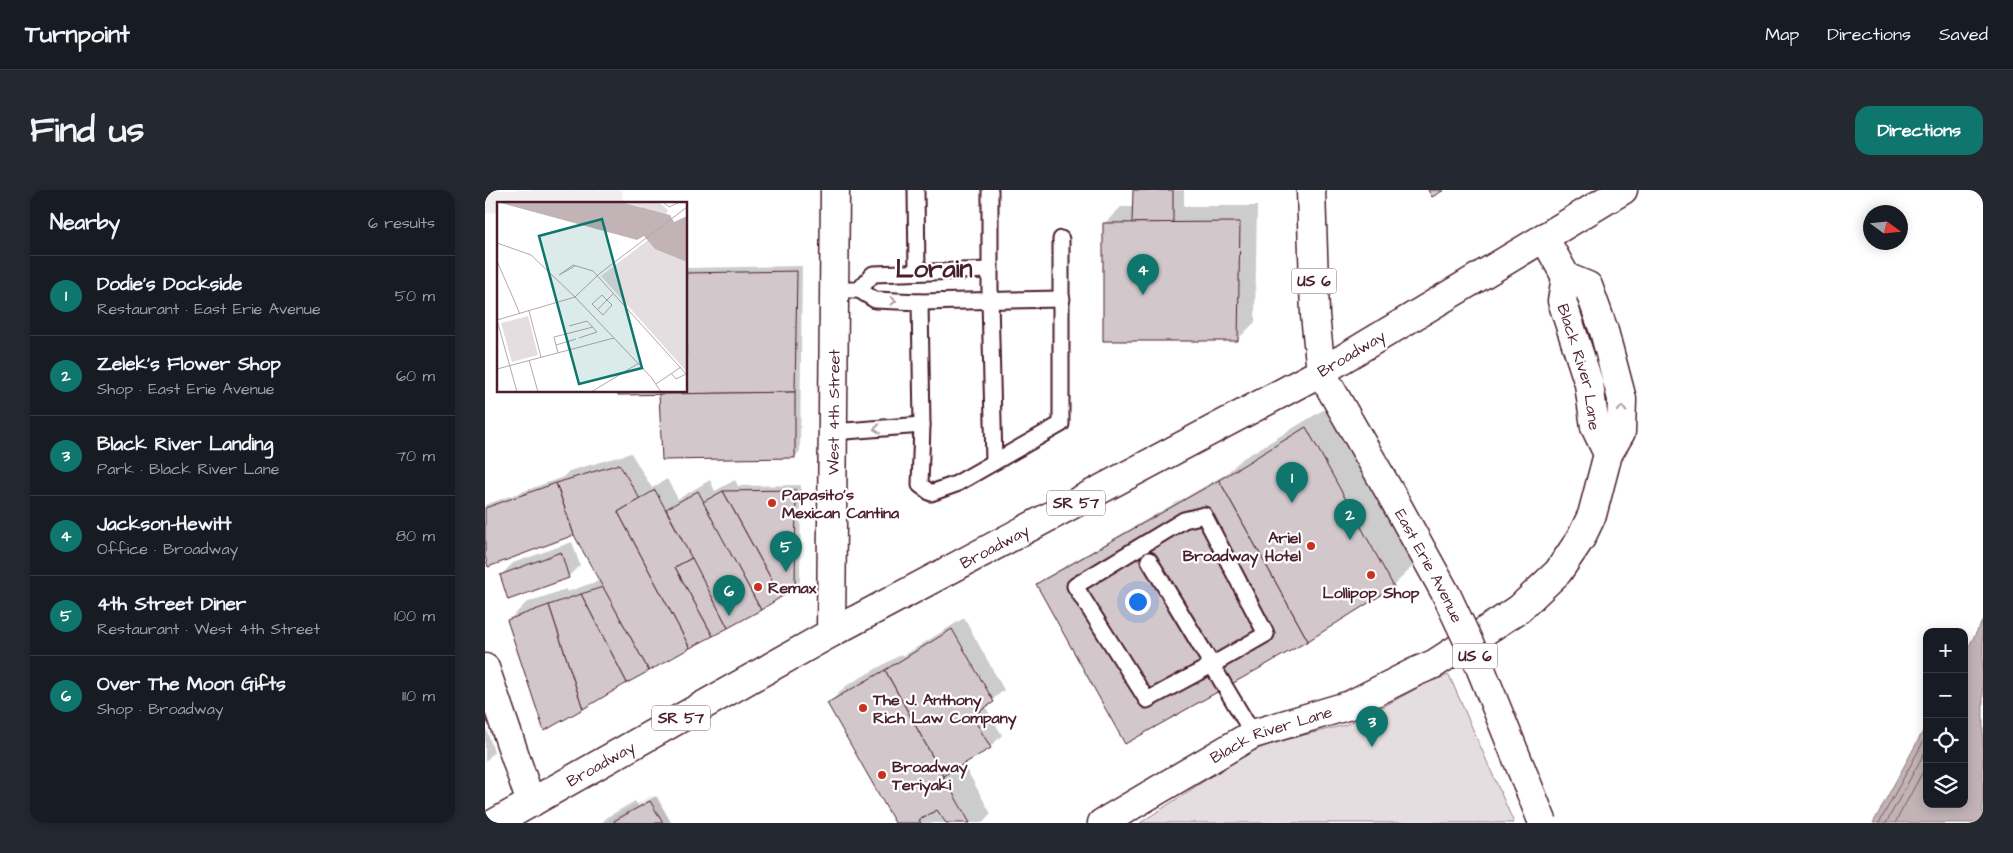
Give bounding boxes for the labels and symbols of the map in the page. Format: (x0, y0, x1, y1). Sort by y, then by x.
inset map (497, 202, 687, 392)
north arrow (1863, 205, 1908, 250)
district label: Lorain (895, 251, 973, 287)
pin: 4 (1127, 254, 1159, 295)
road number: US 6 (1291, 268, 1337, 294)
one-way arrow (889, 296, 897, 306)
street label: Black River Lane (1552, 301, 1605, 432)
street label: Broadway (1314, 325, 1390, 384)
street label: West 4th Street (822, 349, 846, 475)
one-way arrow (1616, 405, 1627, 413)
one-way arrow (873, 423, 881, 434)
pin: 1 (1276, 462, 1308, 503)
place label: Papasito's Mexican Cantina (782, 484, 900, 524)
road number: SR 57 (1047, 490, 1105, 516)
marker: Papasito's Mexican Cantina (766, 497, 778, 509)
pin: 2 (1334, 499, 1366, 540)
street label: East Erie Avenue (1389, 505, 1468, 627)
street label: Broadway (956, 519, 1034, 574)
place label: Ariel Broadway Hotel (1183, 527, 1301, 568)
pin: 5 (770, 531, 802, 572)
marker: Ariel Broadway Hotel (1305, 540, 1317, 552)
marker: Lollipop Shop (1365, 569, 1377, 581)
pin: 6 (713, 575, 745, 616)
place label: Remax (768, 577, 817, 599)
marker: Remax (752, 581, 764, 593)
place label: Lollipop Shop (1323, 582, 1420, 604)
your location (1125, 589, 1151, 615)
road number: US 6 (1453, 644, 1497, 668)
place label: The J. Anthony Rich Law Company (872, 689, 1017, 730)
street label: Black River Lane (1206, 701, 1335, 769)
marker: The J. Anthony Rich Law Company (857, 702, 869, 714)
road number: SR 57 (652, 706, 710, 730)
pin: 3 (1356, 706, 1388, 747)
street label: Broadway (563, 736, 640, 792)
place label: Broadway Teriyaki (891, 756, 968, 797)
marker: Broadway Teriyaki (876, 769, 888, 781)

